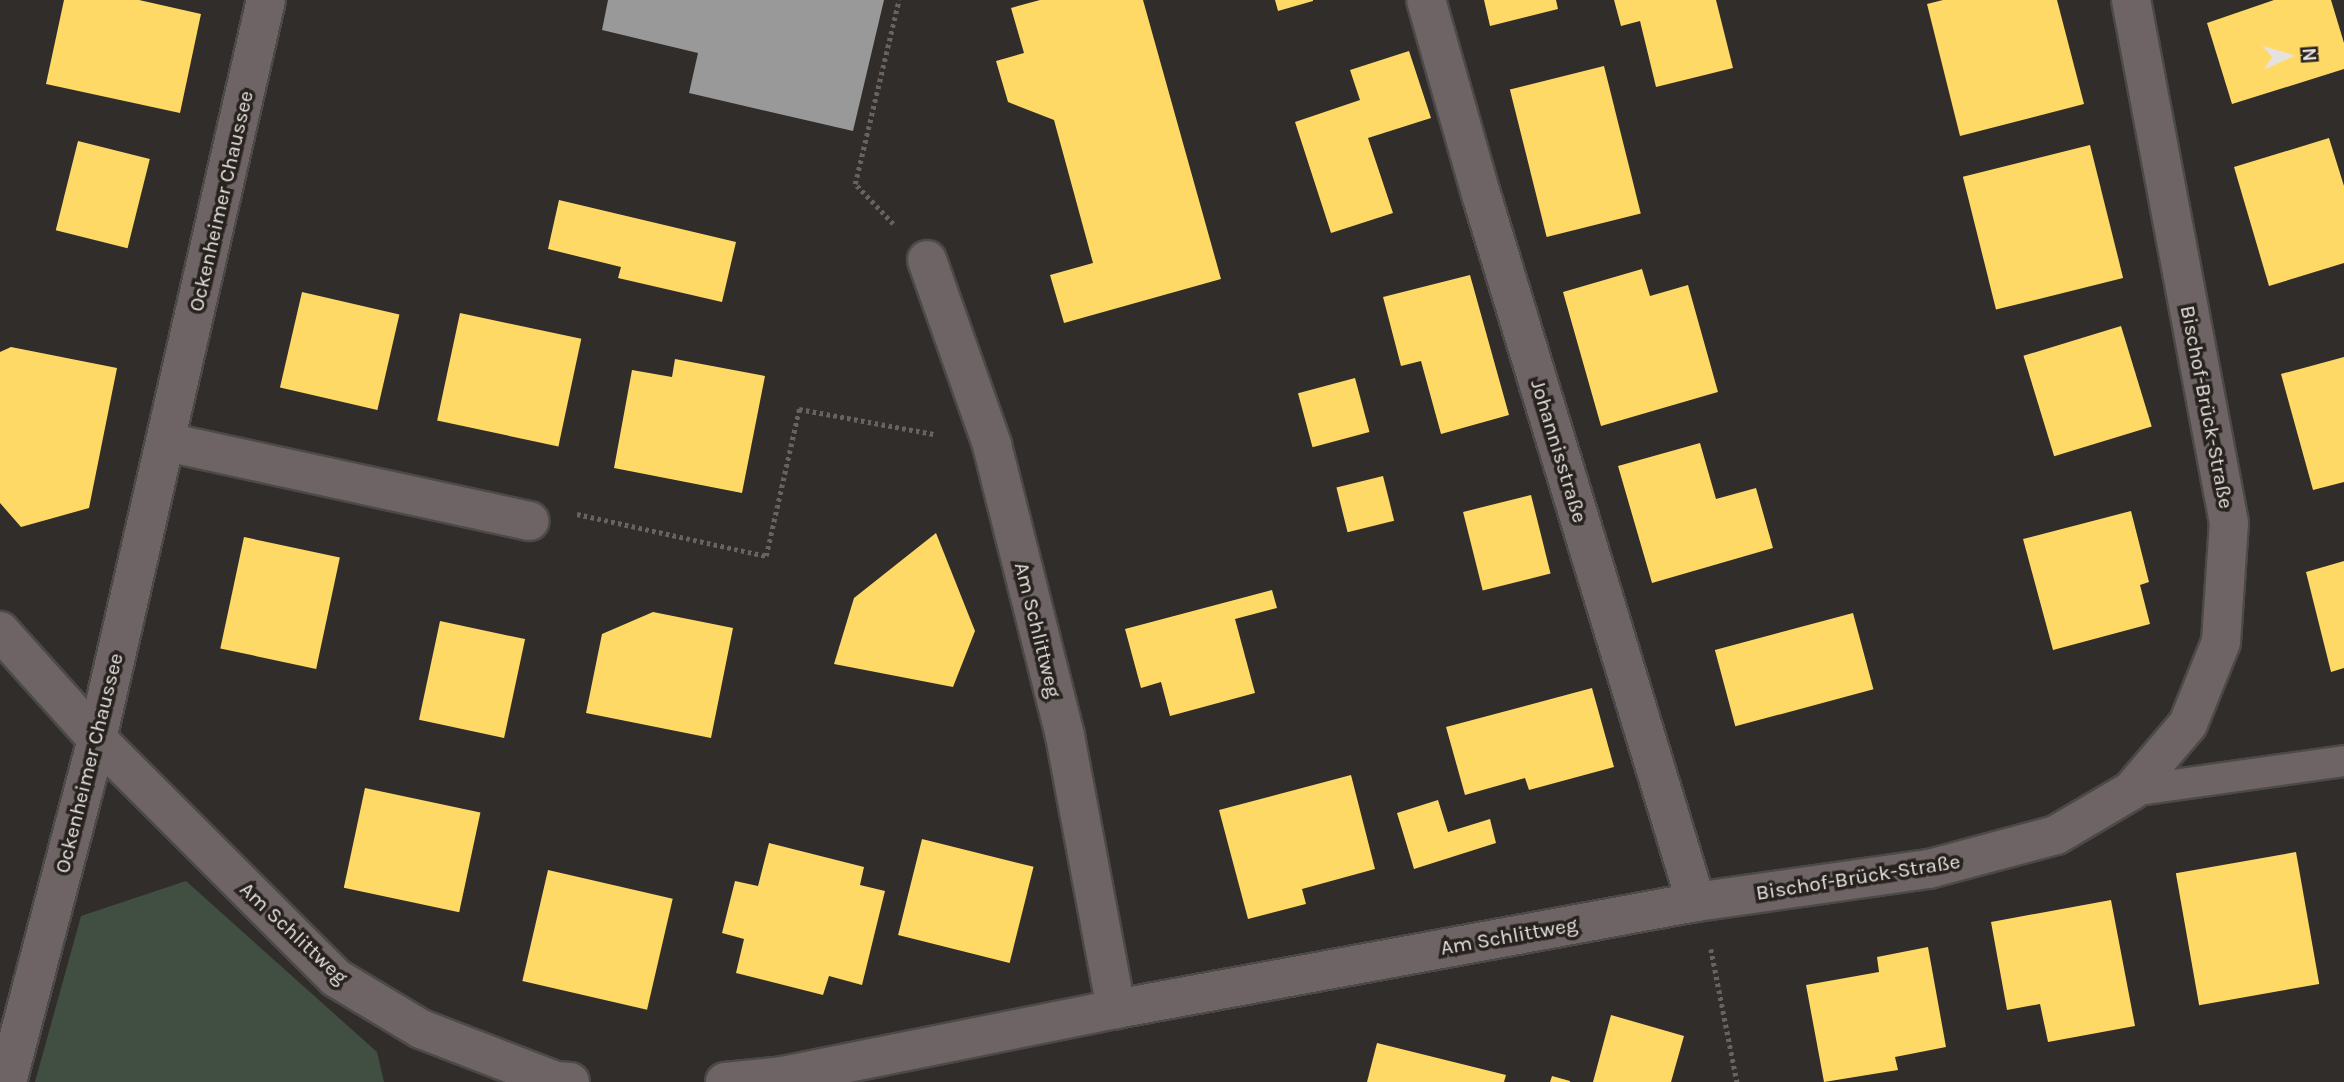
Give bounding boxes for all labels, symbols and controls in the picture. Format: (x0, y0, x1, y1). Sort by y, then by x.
north arrow (2253, 21, 2323, 91)
text: N (2298, 47, 2320, 62)
street label: Ockenheimer Chaussee (183, 88, 259, 314)
street label: Bischof-Brück-Straße (2175, 303, 2239, 511)
street label: Johannisstraße (1525, 376, 1593, 526)
street label: Am Schlittweg (1009, 560, 1067, 700)
street label: Ockenheimer Chaussee (49, 650, 129, 876)
street label: Bischof-Brück-Straße (1754, 848, 1962, 906)
street label: Am Schlittweg (235, 876, 353, 990)
street label: Am Schlittweg (1439, 912, 1579, 960)

